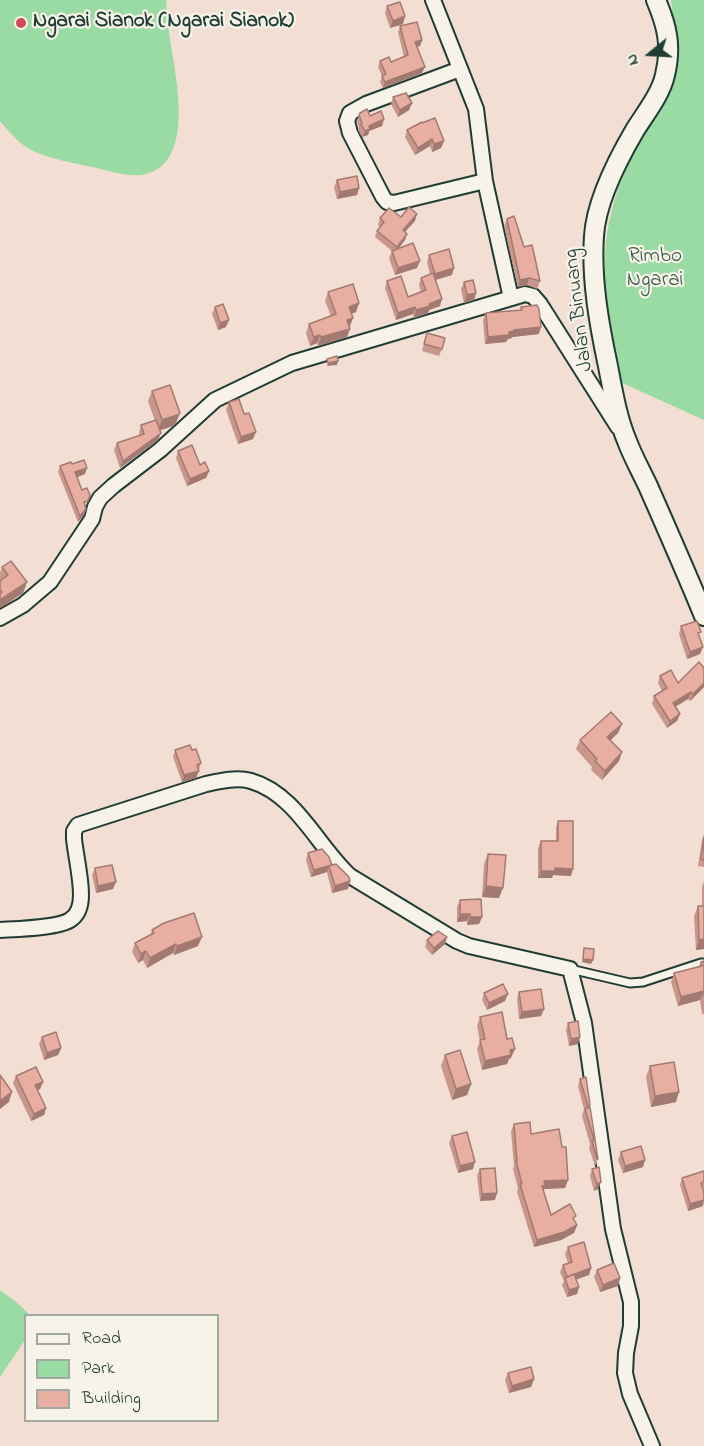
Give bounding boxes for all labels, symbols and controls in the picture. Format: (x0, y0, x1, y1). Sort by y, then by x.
place label: Ngarai Sianok (Ngarai Sianok) (33, 10, 294, 36)
marker: Ngarai Sianok (Ngarai Sianok) (14, 16, 28, 30)
north arrow (620, 24, 680, 84)
text: N (620, 51, 646, 68)
park label: Rimbo Ngarai (627, 245, 683, 295)
street label: Jalan Binuang (560, 247, 600, 373)
legend (24, 1314, 219, 1422)
text: Road (82, 1326, 121, 1352)
text: Park (82, 1356, 115, 1382)
text: Building (82, 1386, 141, 1412)

